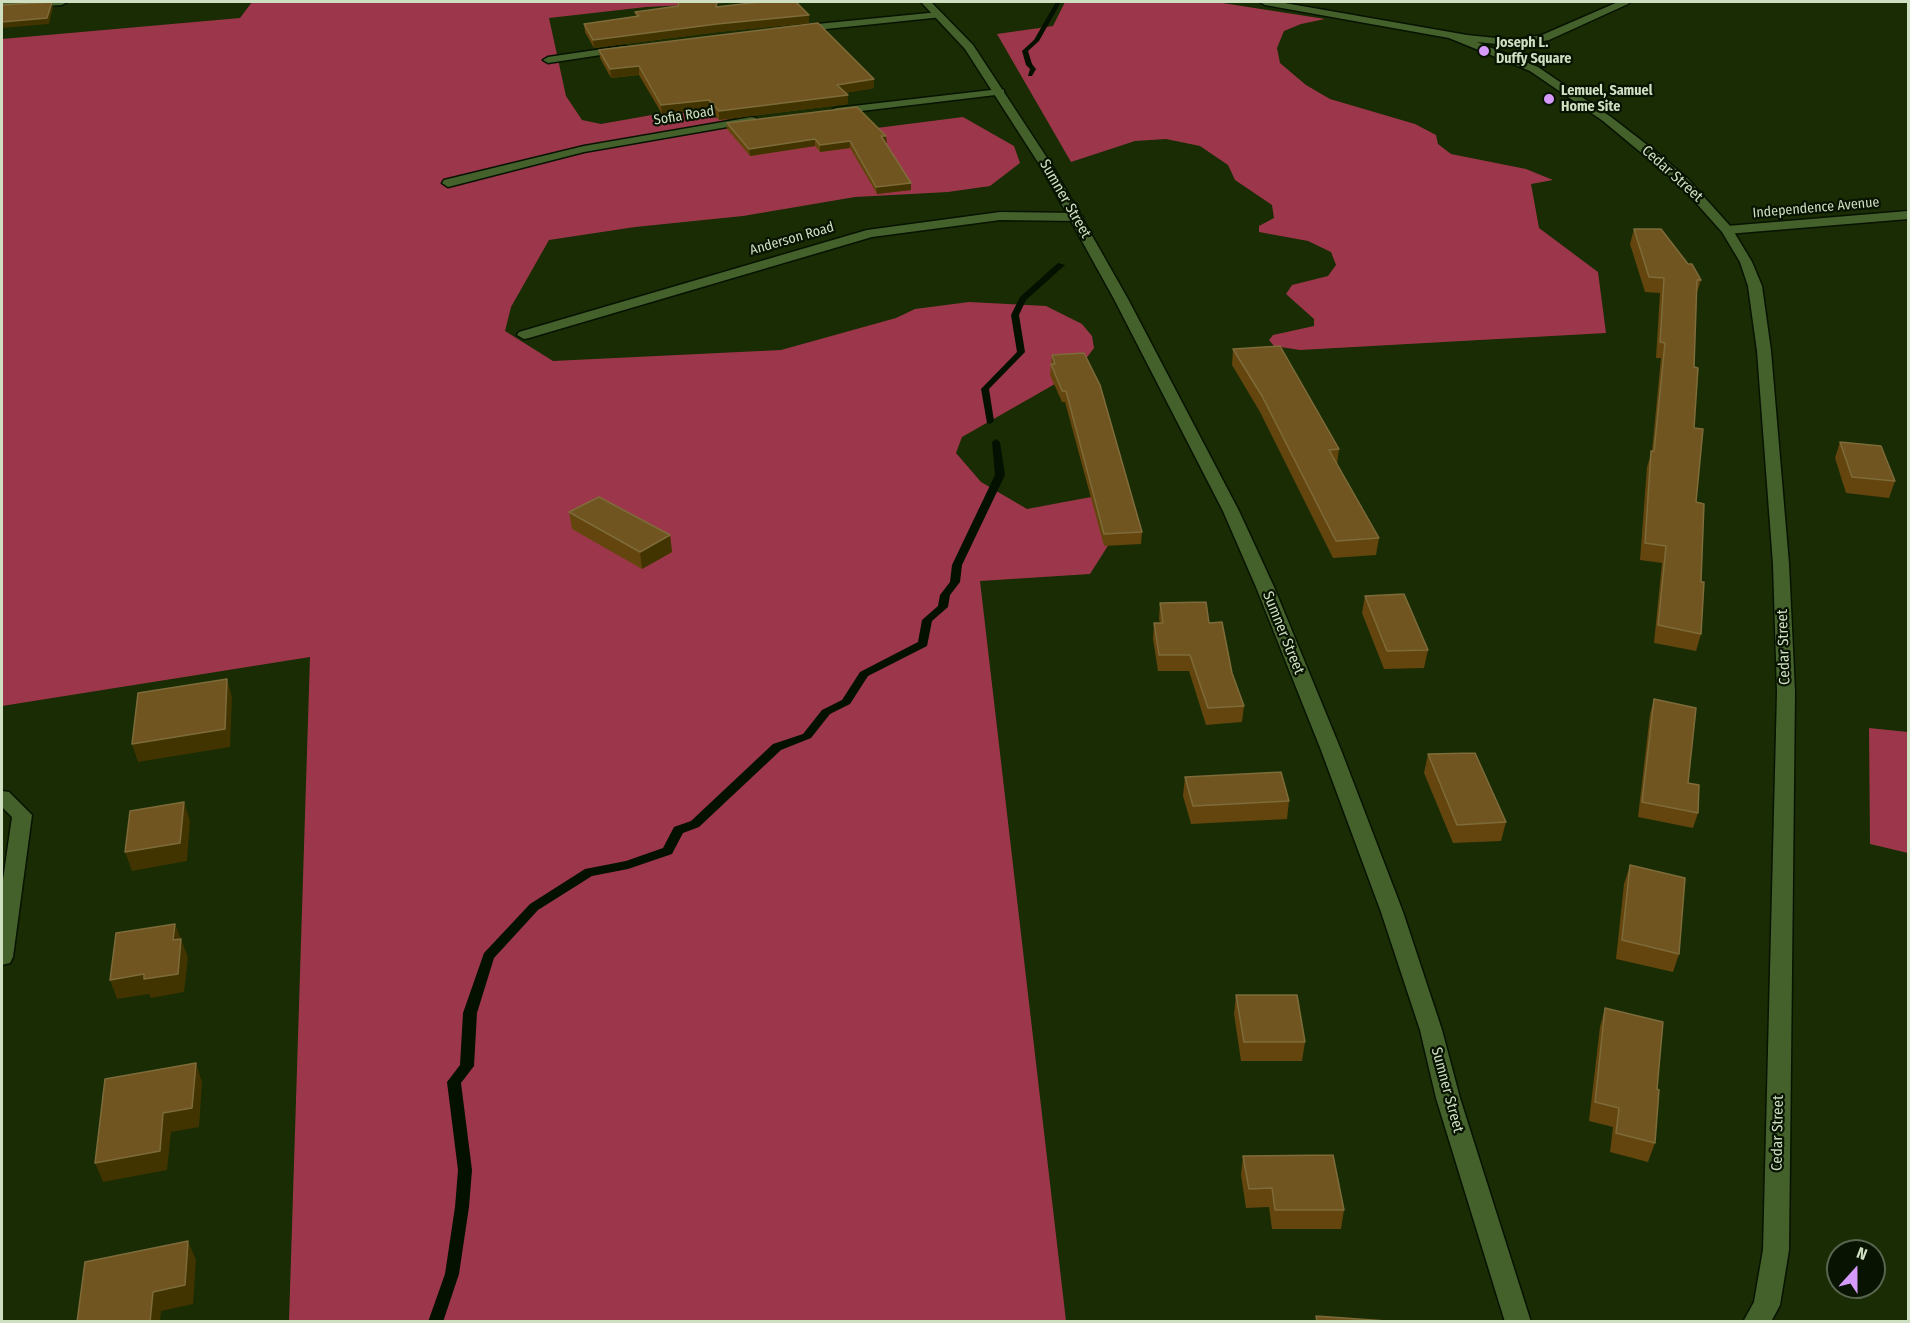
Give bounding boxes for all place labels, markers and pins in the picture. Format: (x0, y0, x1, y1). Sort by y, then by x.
place label: Joseph L. Duffy Square (1496, 35, 1571, 68)
marker: Joseph L. Duffy Square (1477, 44, 1491, 58)
place label: Lemuel, Samuel Home Site (1561, 83, 1652, 116)
marker: Lemuel, Samuel Home Site (1542, 92, 1556, 106)

